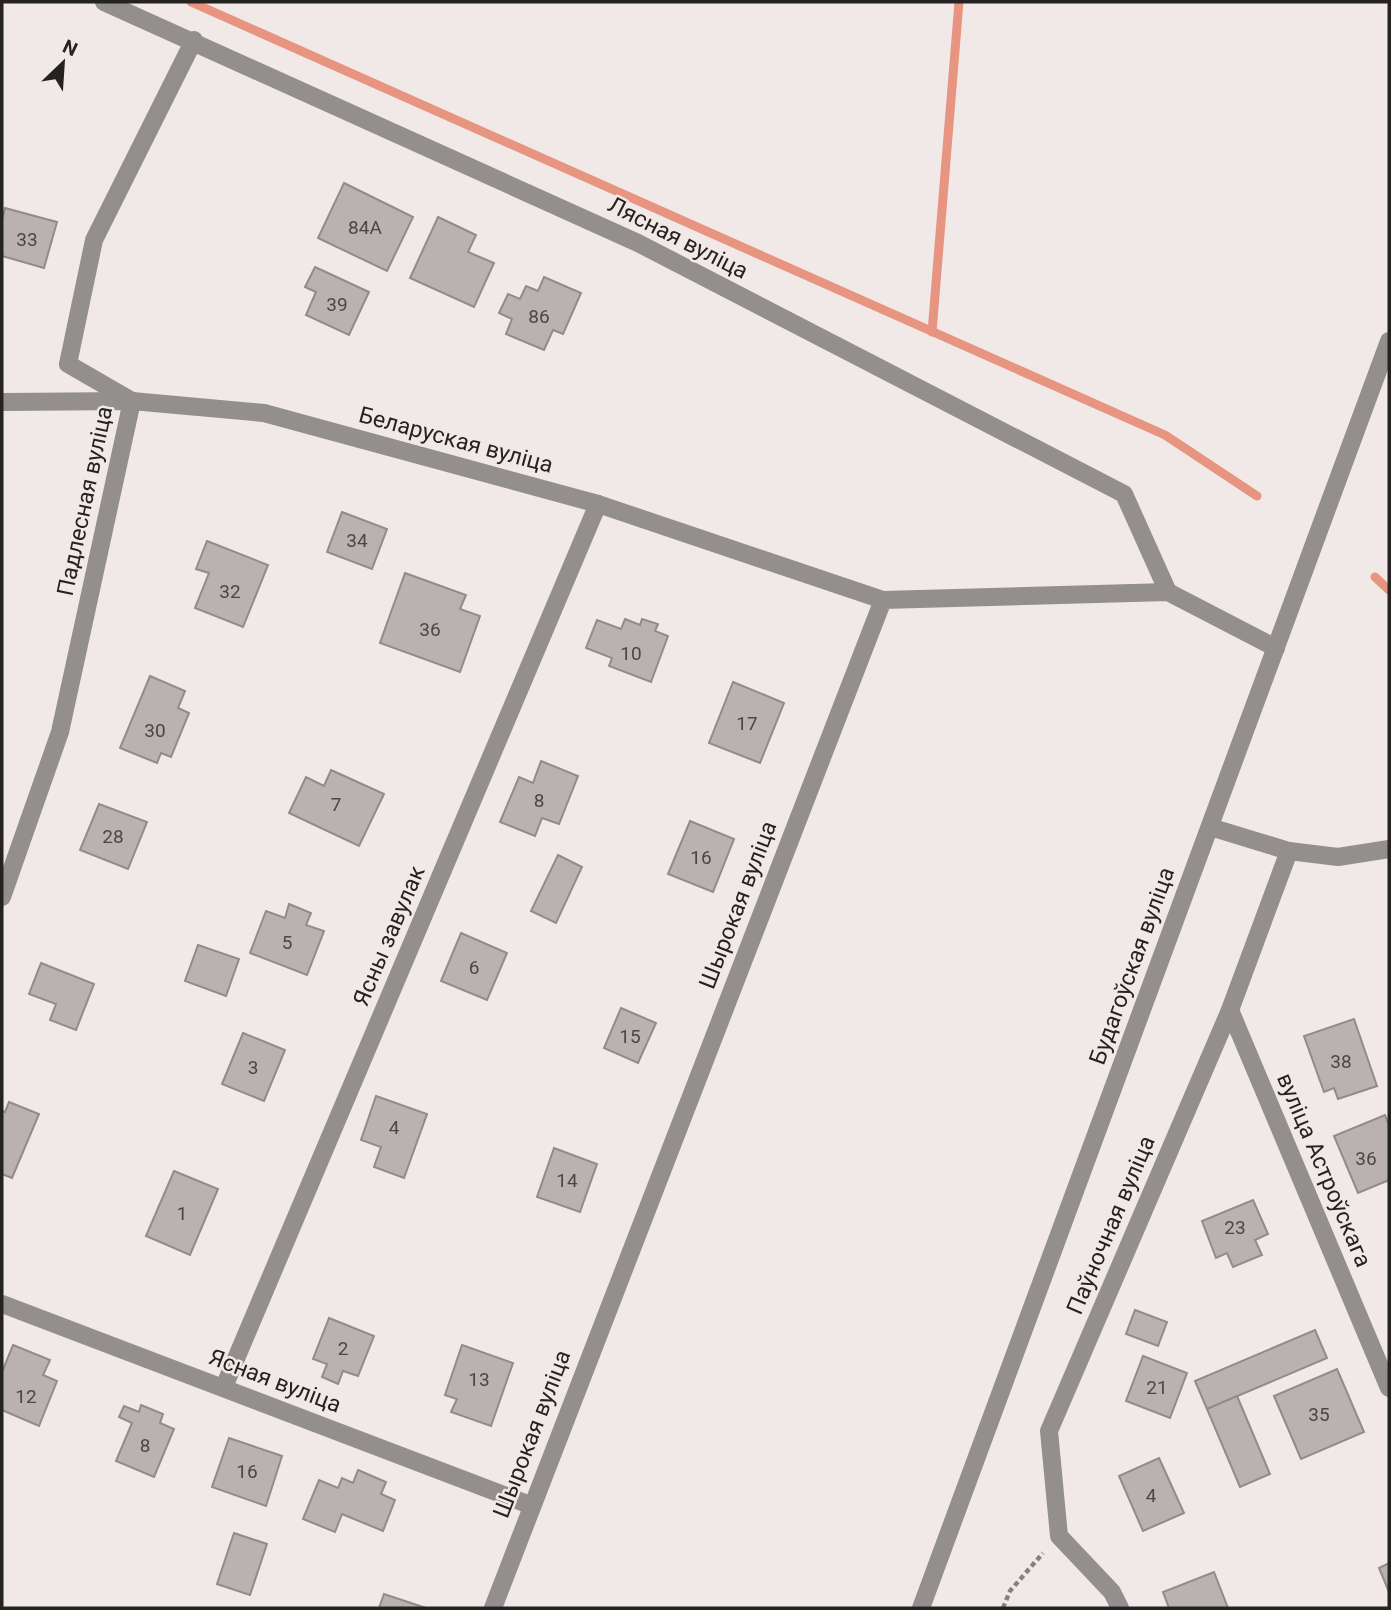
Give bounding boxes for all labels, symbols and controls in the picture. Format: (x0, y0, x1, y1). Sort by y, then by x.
north arrow (28, 28, 98, 98)
text: N (59, 35, 81, 61)
street label: Лясная вуліца (603, 191, 753, 285)
house number: 84А (348, 216, 382, 239)
house number: 33 (16, 228, 38, 251)
house number: 39 (326, 293, 348, 316)
house number: 86 (528, 305, 550, 328)
street label: Беларуская вуліца (356, 401, 556, 479)
street label: Падлесная вуліца (52, 404, 118, 598)
house number: 34 (346, 529, 368, 552)
house number: 32 (219, 580, 241, 603)
house number: 36 (419, 618, 441, 641)
house number: 10 (620, 642, 642, 665)
house number: 17 (736, 712, 758, 735)
house number: 30 (144, 719, 166, 742)
house number: 8 (534, 789, 544, 812)
house number: 7 (331, 793, 341, 816)
street label: Шырокая вуліца (694, 817, 782, 993)
house number: 28 (102, 825, 124, 848)
house number: 16 (690, 846, 712, 869)
street label: Ясны завулак (347, 861, 431, 1010)
street label: Будагоўская вуліца (1084, 864, 1180, 1068)
house number: 5 (282, 931, 292, 954)
house number: 6 (469, 956, 479, 979)
house number: 15 (619, 1025, 641, 1048)
house number: 38 (1330, 1050, 1352, 1073)
house number: 3 (248, 1056, 258, 1079)
street label: вуліца Астроўскага (1271, 1069, 1377, 1271)
house number: 4 (389, 1116, 400, 1139)
street label: Паўночная вуліца (1061, 1132, 1161, 1318)
house number: 36 (1355, 1147, 1377, 1170)
house number: 14 (556, 1169, 578, 1192)
house number: 1 (177, 1202, 187, 1225)
house number: 23 (1224, 1216, 1246, 1239)
house number: 2 (338, 1337, 348, 1360)
street label: Ясная вуліца (205, 1343, 345, 1419)
street label: Шырокая вуліца (488, 1346, 576, 1522)
house number: 13 (468, 1368, 490, 1391)
house number: 21 (1146, 1376, 1168, 1399)
house number: 12 (15, 1385, 37, 1408)
house number: 35 (1308, 1403, 1330, 1426)
house number: 8 (140, 1434, 150, 1457)
house number: 16 (236, 1460, 258, 1483)
house number: 4 (1146, 1484, 1157, 1507)

